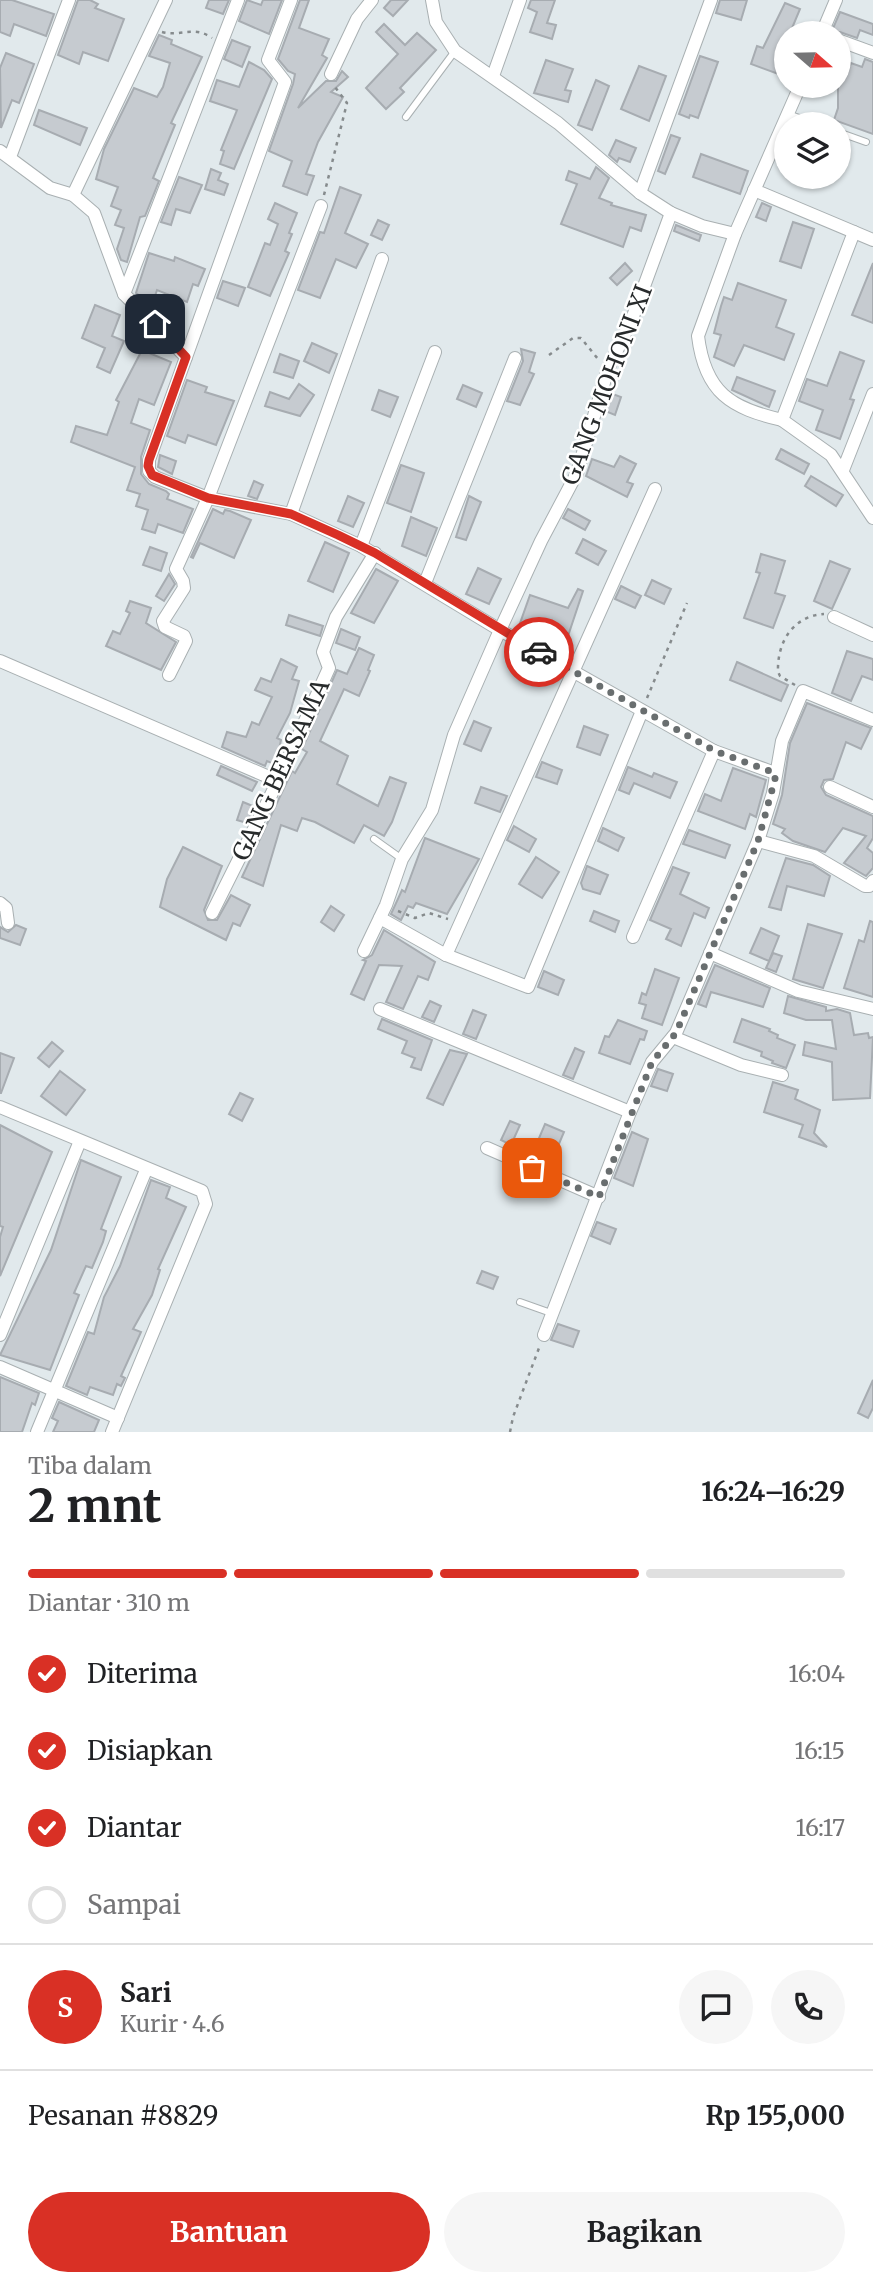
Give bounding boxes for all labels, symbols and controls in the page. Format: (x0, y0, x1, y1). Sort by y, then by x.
north arrow (774, 21, 850, 98)
map controls (774, 21, 851, 189)
button: layers (774, 112, 851, 189)
street label: GANG MOHONI XI (554, 280, 659, 489)
pin (125, 294, 185, 354)
icon: home (136, 305, 174, 343)
courier (504, 617, 574, 687)
icon: car (520, 633, 558, 671)
street label: GANG BERSAMA (225, 673, 337, 866)
pin (502, 1138, 562, 1198)
icon: bag (513, 1149, 551, 1187)
text: Tiba dalam (28, 1451, 152, 1480)
text: 16:24–16:29 (701, 1475, 845, 1508)
text: 2 mnt (28, 1477, 162, 1535)
text: Diantar · 310 m (28, 1588, 190, 1617)
icon: check (28, 1655, 66, 1693)
text: Diterima (87, 1657, 198, 1690)
text: 16:04 (788, 1659, 845, 1688)
icon: check (28, 1732, 66, 1770)
text: Disiapkan (87, 1734, 213, 1767)
text: 16:15 (795, 1736, 845, 1765)
icon: check (28, 1809, 66, 1847)
text: Diantar (87, 1811, 182, 1844)
text: 16:17 (795, 1813, 845, 1842)
text: Sampai (87, 1888, 181, 1921)
button: chat (679, 1970, 753, 2044)
button: phone (771, 1970, 845, 2044)
text: Sari (120, 1976, 172, 2009)
text: S (57, 1991, 73, 2024)
text: Kurir · 4.6 (120, 2009, 225, 2038)
text: Pesanan #8829 (28, 2099, 219, 2132)
text: Rp 155,000 (705, 2099, 845, 2132)
button: Bantuan (28, 2192, 430, 2272)
button: Bagikan (444, 2192, 845, 2272)

